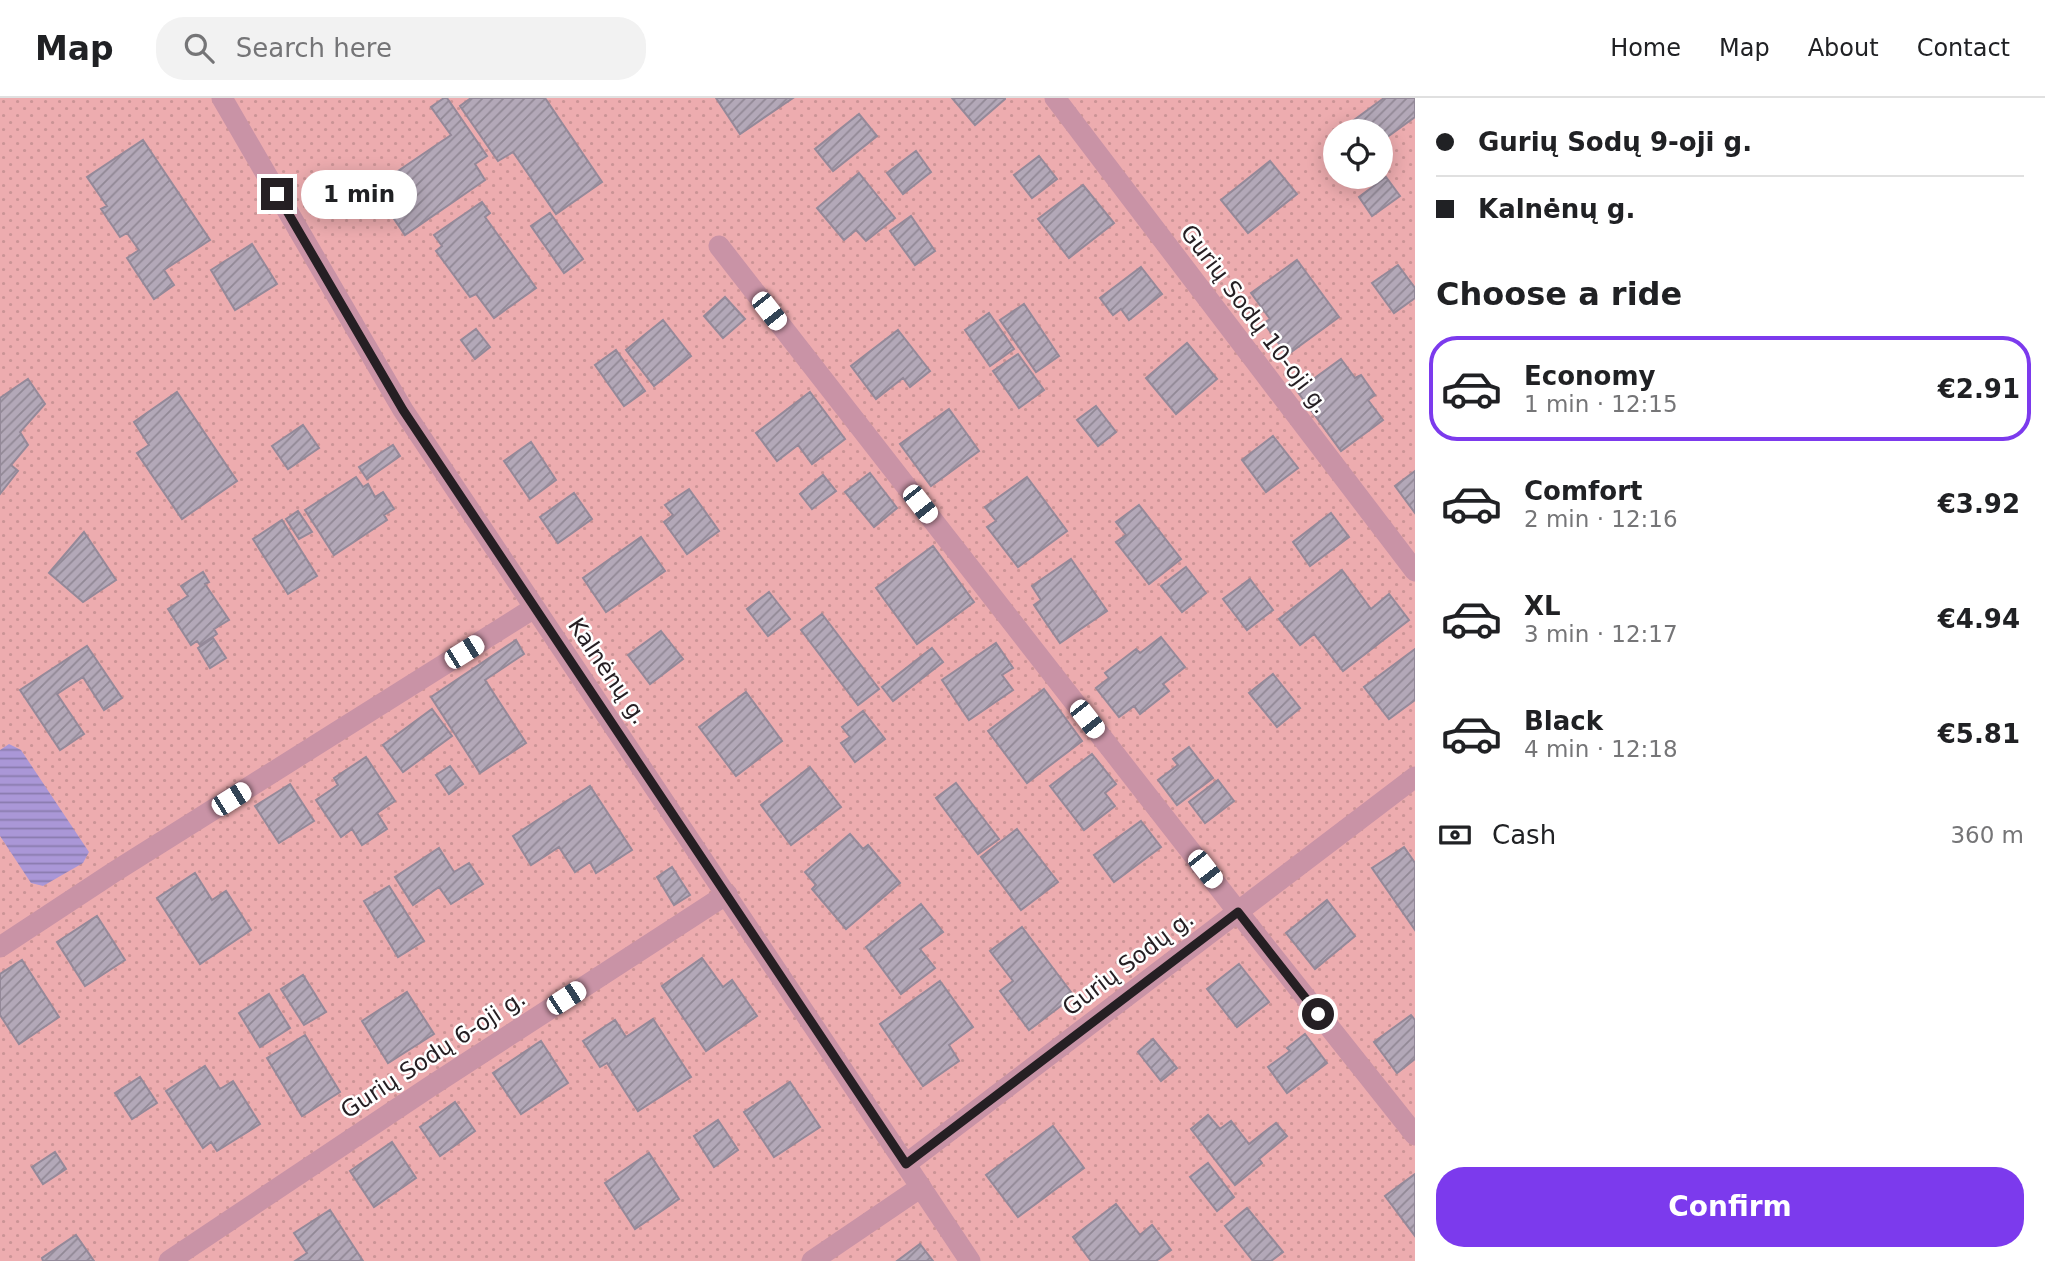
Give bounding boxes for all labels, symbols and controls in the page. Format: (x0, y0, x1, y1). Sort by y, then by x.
search box (156, 17, 646, 80)
text: Map (35, 29, 114, 68)
icon: search (180, 29, 218, 67)
text: Search here (236, 33, 392, 63)
text: Home (1610, 34, 1681, 62)
text: Map (1719, 34, 1770, 62)
text: About (1808, 34, 1879, 62)
text: Contact (1917, 34, 2010, 62)
map controls (1323, 119, 1393, 189)
button: locate (1323, 119, 1393, 189)
text: Gurių Sodų 9-oji g. (1478, 127, 1752, 157)
callout: 1 min (302, 170, 417, 218)
route end (261, 178, 293, 210)
text: 1 min (323, 181, 395, 207)
text: Kalnėnų g. (1478, 194, 1635, 224)
street label: Gurių Sodų 10-oji g. (1176, 220, 1334, 418)
text: Choose a ride (1436, 275, 1682, 313)
car (748, 288, 791, 334)
icon: car (1440, 357, 1503, 420)
text: Economy (1524, 361, 1655, 391)
text: €2.91 (1938, 374, 2020, 404)
text: 1 min · 12:15 (1524, 391, 1678, 417)
icon: car (1440, 472, 1503, 535)
text: Comfort (1524, 476, 1642, 506)
car (899, 481, 942, 527)
text: €3.92 (1938, 489, 2020, 519)
text: 2 min · 12:16 (1524, 506, 1678, 532)
icon: car (1440, 587, 1503, 650)
text: XL (1524, 591, 1561, 621)
text: €4.94 (1938, 604, 2020, 634)
street label: Kalnėnų g. (563, 613, 653, 729)
text: 3 min · 12:17 (1524, 621, 1678, 647)
car (441, 632, 488, 672)
car (1066, 696, 1109, 742)
icon: car (1440, 702, 1503, 765)
text: Black (1524, 706, 1603, 736)
text: €5.81 (1938, 719, 2020, 749)
text: 4 min · 12:18 (1524, 736, 1678, 762)
car (208, 779, 255, 819)
icon: cash (1436, 816, 1474, 854)
text: Cash (1492, 820, 1556, 850)
text: 360 m (1950, 822, 2024, 848)
car (1184, 846, 1227, 892)
street label: Gurių Sodų g. (1057, 905, 1199, 1021)
car (543, 978, 590, 1018)
street label: Gurių Sodų 6-oji g. (336, 985, 530, 1123)
route start (1302, 998, 1334, 1030)
button: Confirm (1436, 1167, 2024, 1247)

